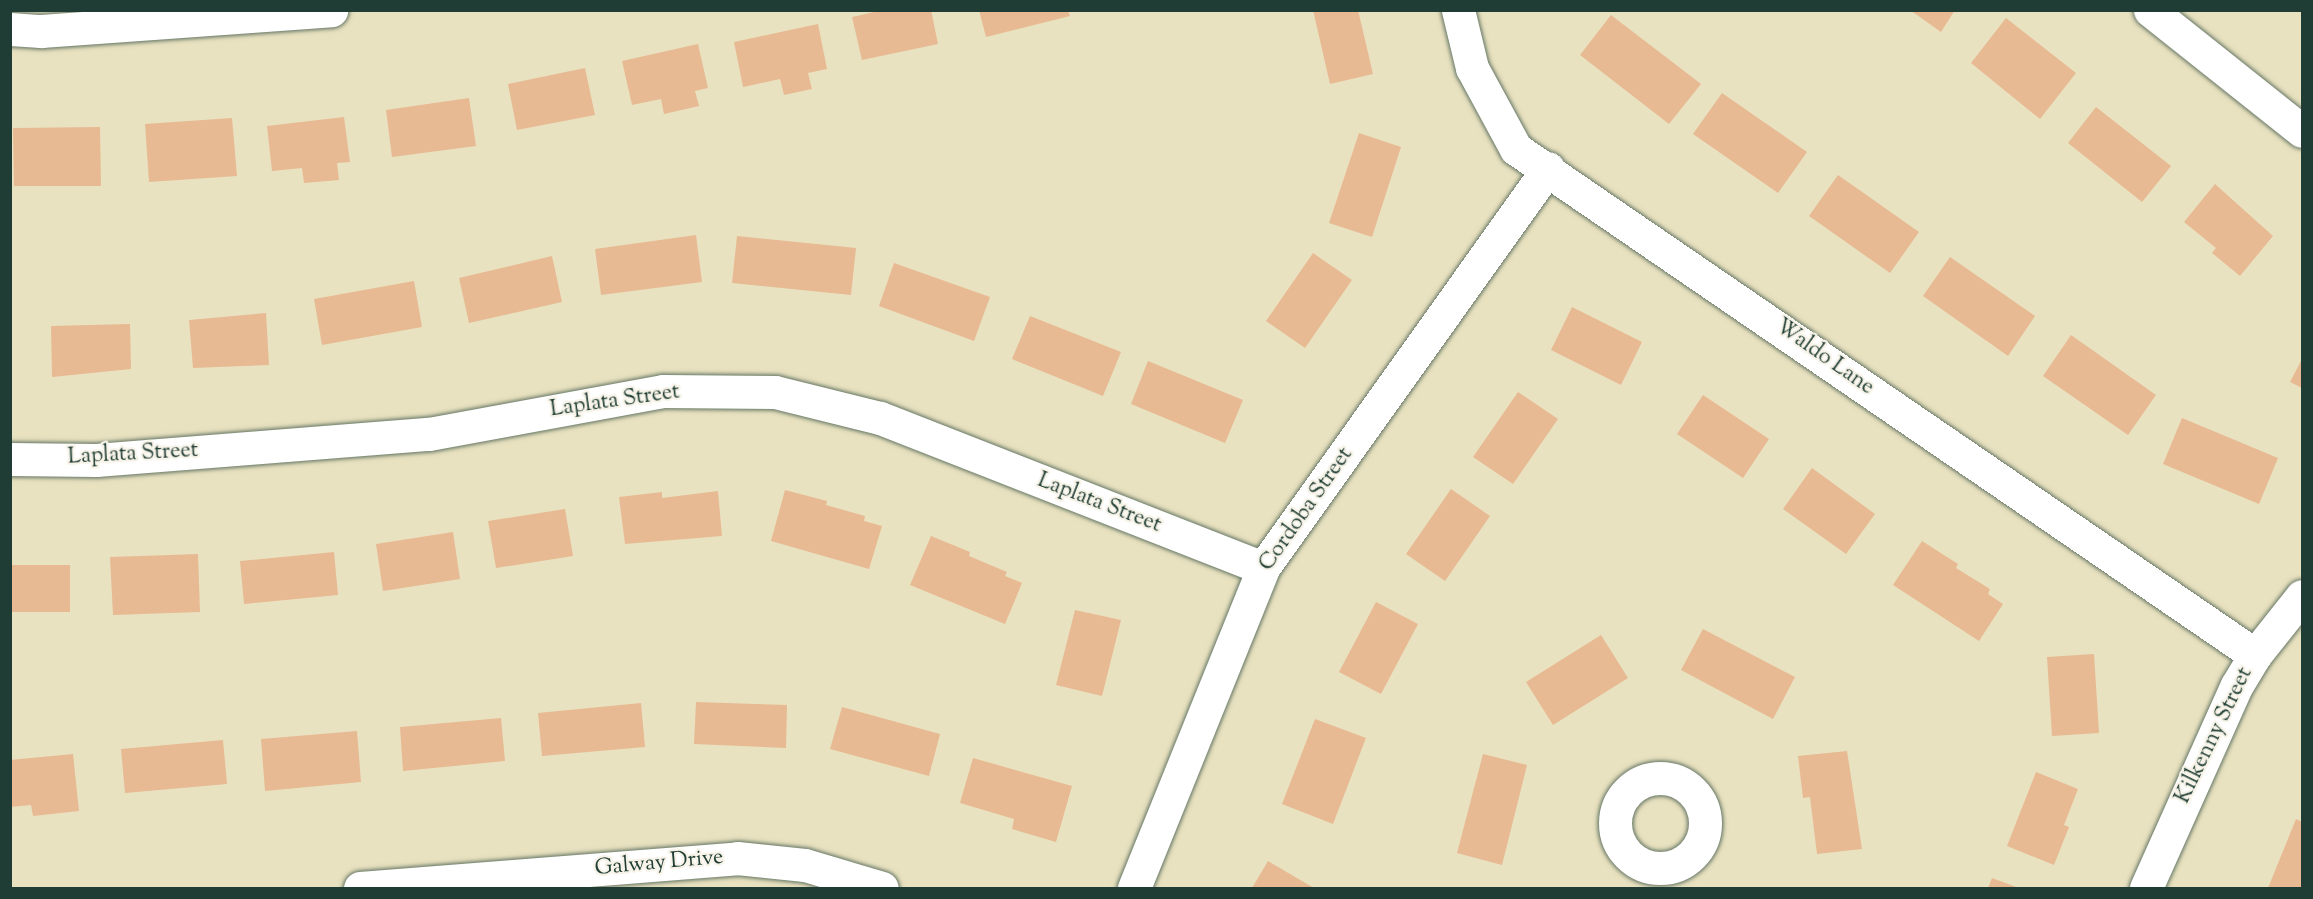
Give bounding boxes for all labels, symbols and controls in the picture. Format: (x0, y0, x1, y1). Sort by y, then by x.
street label: Waldo Lane (1770, 314, 1878, 402)
street label: Laplata Street (549, 380, 681, 424)
street label: Laplata Street (67, 438, 199, 472)
street label: Cordoba Street (1255, 443, 1359, 577)
street label: Laplata Street (1033, 468, 1165, 540)
street label: Kilkenny Street (2171, 664, 2259, 808)
street label: Galway Drive (594, 845, 724, 883)

